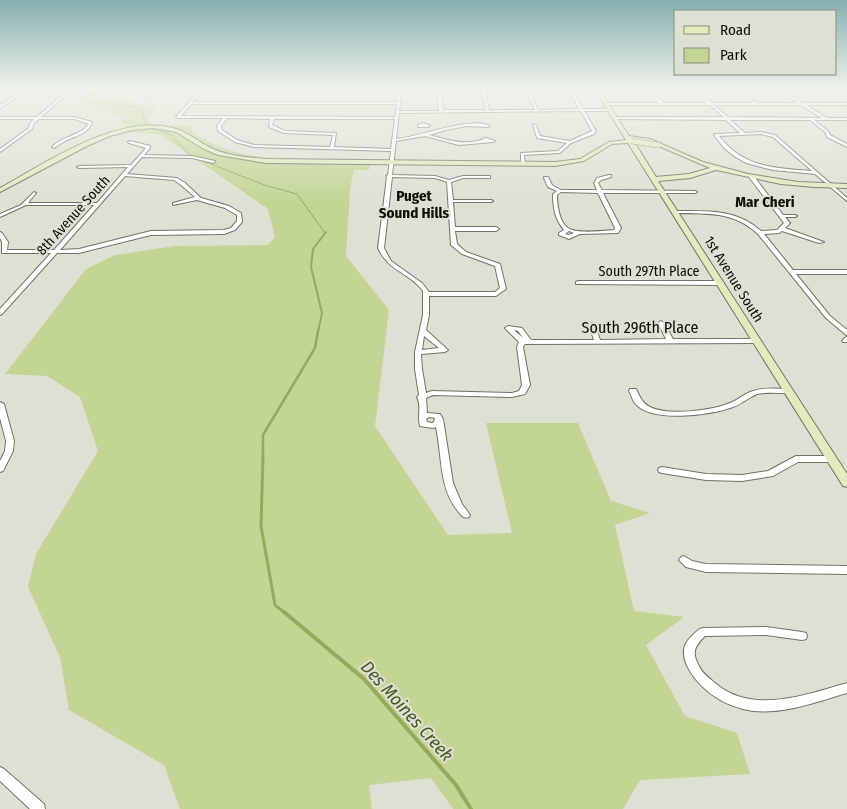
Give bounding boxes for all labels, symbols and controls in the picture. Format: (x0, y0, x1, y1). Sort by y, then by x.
legend (674, 10, 837, 75)
text: Road (720, 21, 751, 39)
text: Park (720, 46, 747, 64)
street label: 8th Avenue South (33, 172, 114, 259)
district label: Puget Sound Hills (379, 187, 450, 222)
district label: Mar Cheri (735, 193, 795, 211)
street label: 1st Avenue South (700, 233, 767, 325)
street label: South 297th Place (599, 263, 699, 280)
street label: South 296th Place (582, 318, 699, 337)
water label: Des Moines Creek (356, 656, 458, 766)

